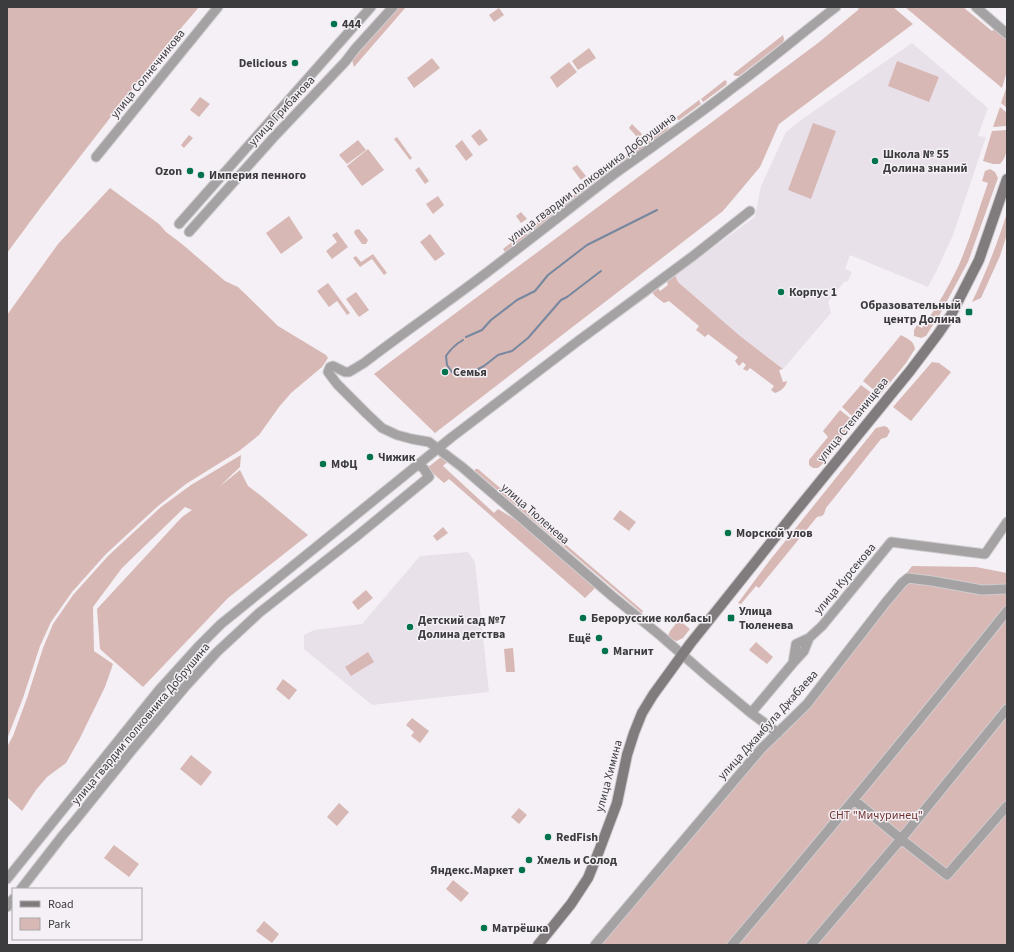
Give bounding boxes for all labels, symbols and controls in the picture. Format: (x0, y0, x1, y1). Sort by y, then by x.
place label: 444 (342, 16, 362, 33)
marker: 444 (329, 19, 339, 29)
street label: улица Солнечникова (107, 26, 189, 122)
place label: Delicious (239, 55, 287, 72)
marker: Delicious (290, 58, 300, 68)
street label: улица Грибанова (245, 72, 319, 150)
street label: улица гвардии полковника Добрушина (504, 109, 680, 247)
place label: Школа № 55 Долина знаний (883, 146, 967, 177)
marker: Школа № 55 Долина знаний (870, 156, 880, 166)
place label: Ozon (155, 163, 182, 180)
marker: Ozon (185, 166, 195, 176)
place label: Империя пенного (209, 167, 306, 184)
marker: Империя пенного (196, 170, 206, 180)
place label: Корпус 1 (789, 284, 837, 301)
marker: Корпус 1 (776, 287, 786, 297)
place label: Образовательный центр Долина (860, 297, 961, 328)
marker: Образовательный центр Долина (964, 307, 974, 317)
place label: Семья (453, 364, 487, 381)
marker: Семья (440, 367, 450, 377)
street label: улица Степанищева (813, 374, 893, 466)
place label: Чижик (378, 449, 416, 466)
marker: Чижик (365, 452, 375, 462)
place label: МФЦ (331, 456, 357, 473)
marker: МФЦ (318, 459, 328, 469)
street label: улица Тюленева (497, 479, 573, 549)
place label: Морской улов (736, 525, 813, 542)
marker: Морской улов (723, 528, 733, 538)
street label: улица Курсекова (810, 540, 880, 618)
place label: Улица Тюленева (739, 603, 793, 634)
place label: Берорусские колбасы (591, 610, 711, 627)
place label: Детский сад №7 Долина детства (418, 612, 506, 643)
marker: Берорусские колбасы (578, 613, 588, 623)
marker: Улица Тюленева (726, 613, 736, 623)
marker: Детский сад №7 Долина детства (405, 622, 415, 632)
place label: Ещё (568, 630, 591, 647)
marker: Ещё (594, 633, 604, 643)
street label: улица гвардии полковника Добрушина (68, 639, 214, 809)
place label: Магнит (613, 643, 654, 660)
marker: Магнит (600, 646, 610, 656)
street label: улица Джамбула Джабаева (714, 666, 822, 784)
street label: улица Химина (591, 738, 627, 814)
park label: СНТ "Мичуринец" (829, 807, 923, 824)
place label: RedFish (556, 829, 598, 846)
marker: RedFish (543, 832, 553, 842)
place label: Хмель и Солод (537, 852, 617, 869)
marker: Хмель и Солод (524, 855, 534, 865)
place label: Яндекс.Маркет (430, 862, 514, 879)
marker: Яндекс.Маркет (517, 865, 527, 875)
legend (12, 888, 142, 940)
text: Road (48, 896, 74, 913)
text: Park (48, 916, 70, 933)
place label: Матрёшка (492, 920, 549, 937)
marker: Матрёшка (479, 923, 489, 933)

